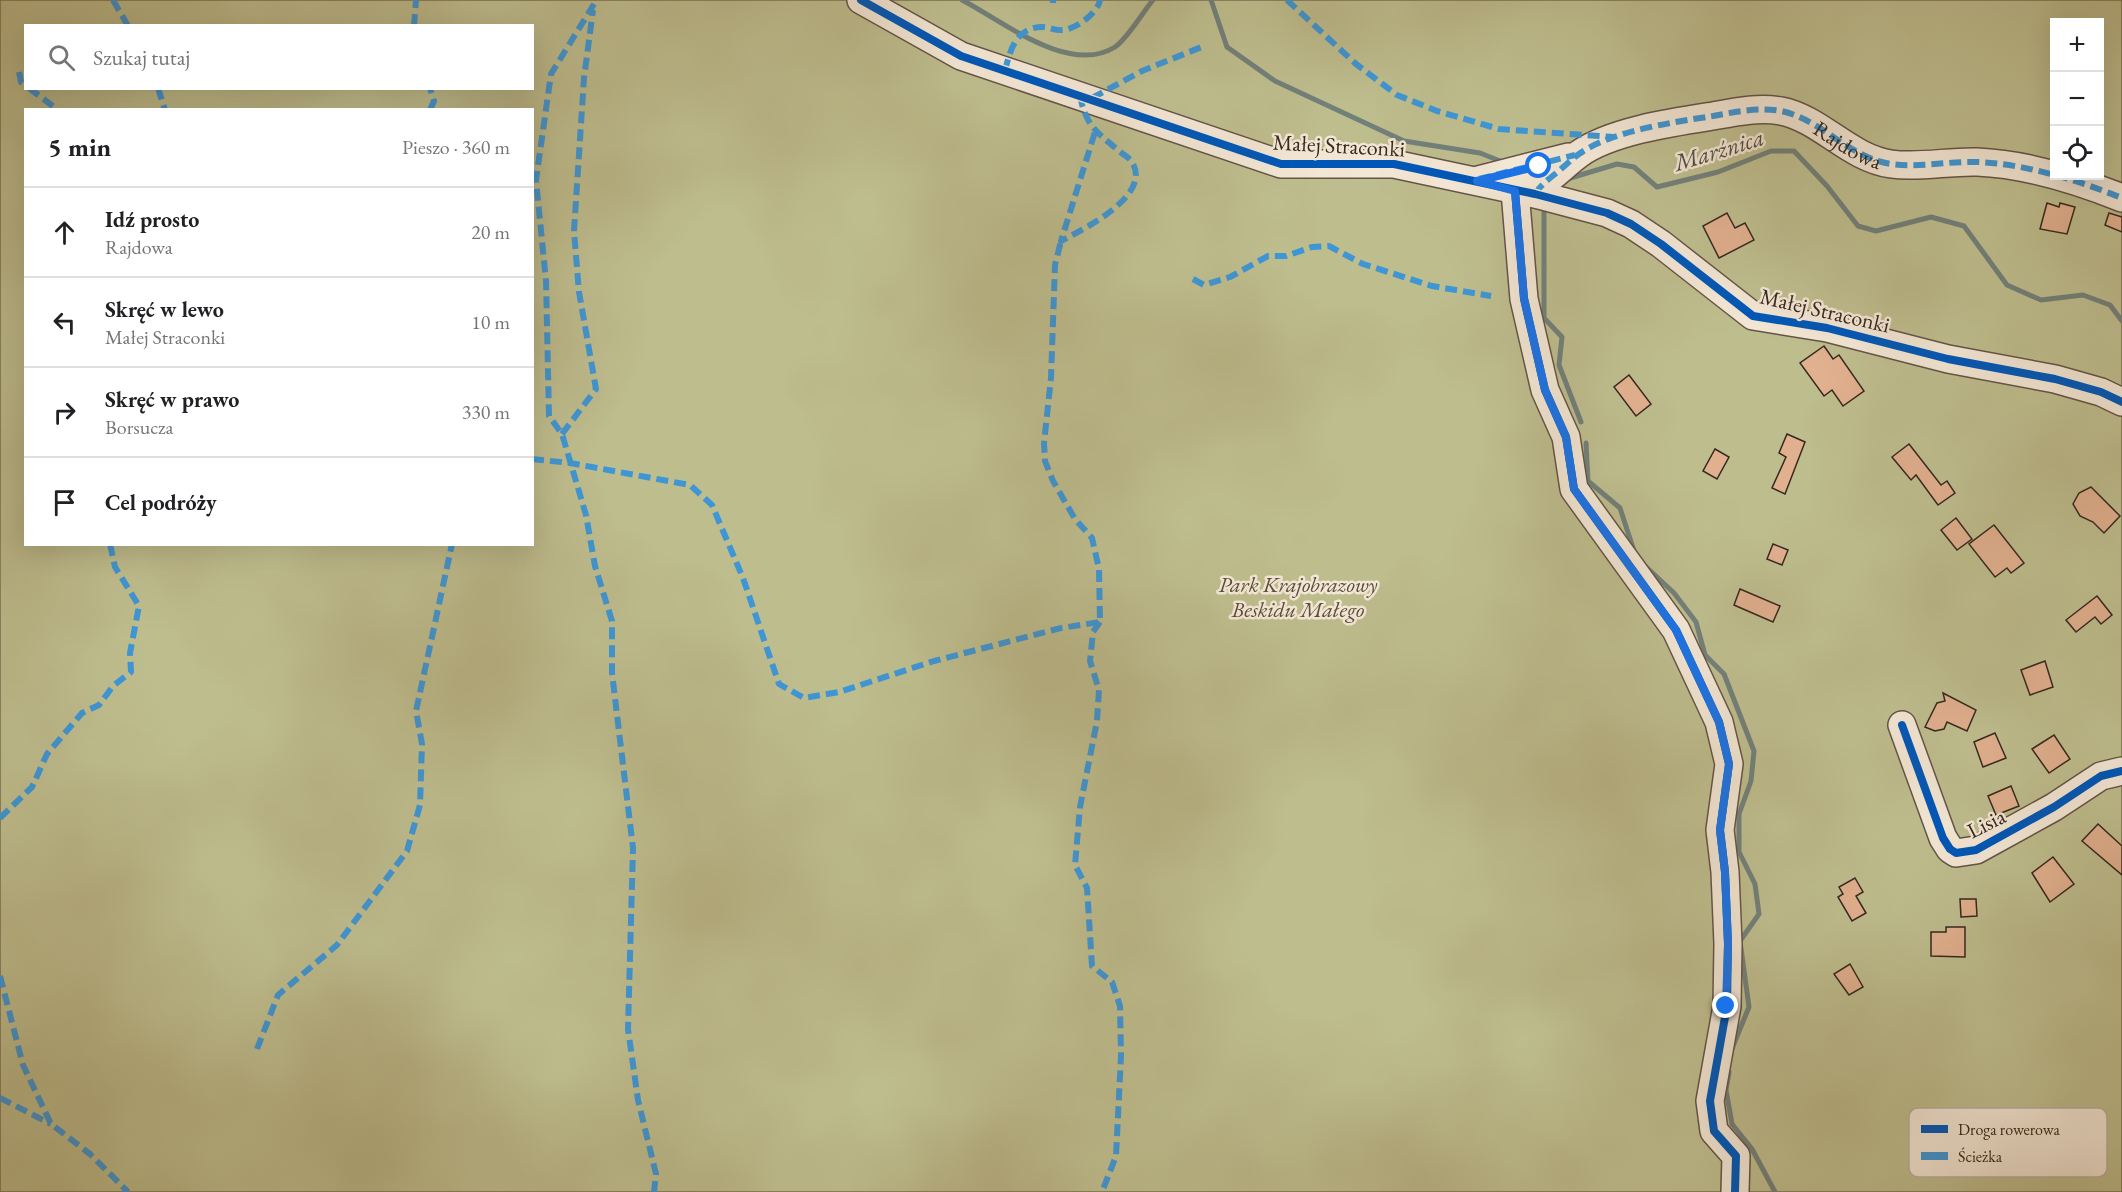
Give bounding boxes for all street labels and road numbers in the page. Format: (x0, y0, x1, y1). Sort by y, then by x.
street label: Rajdowa (1808, 114, 1885, 176)
street label: Małej Straconki (1272, 128, 1406, 163)
street label: Małej Straconki (1757, 281, 1893, 339)
street label: Lisia (1962, 801, 2011, 845)

